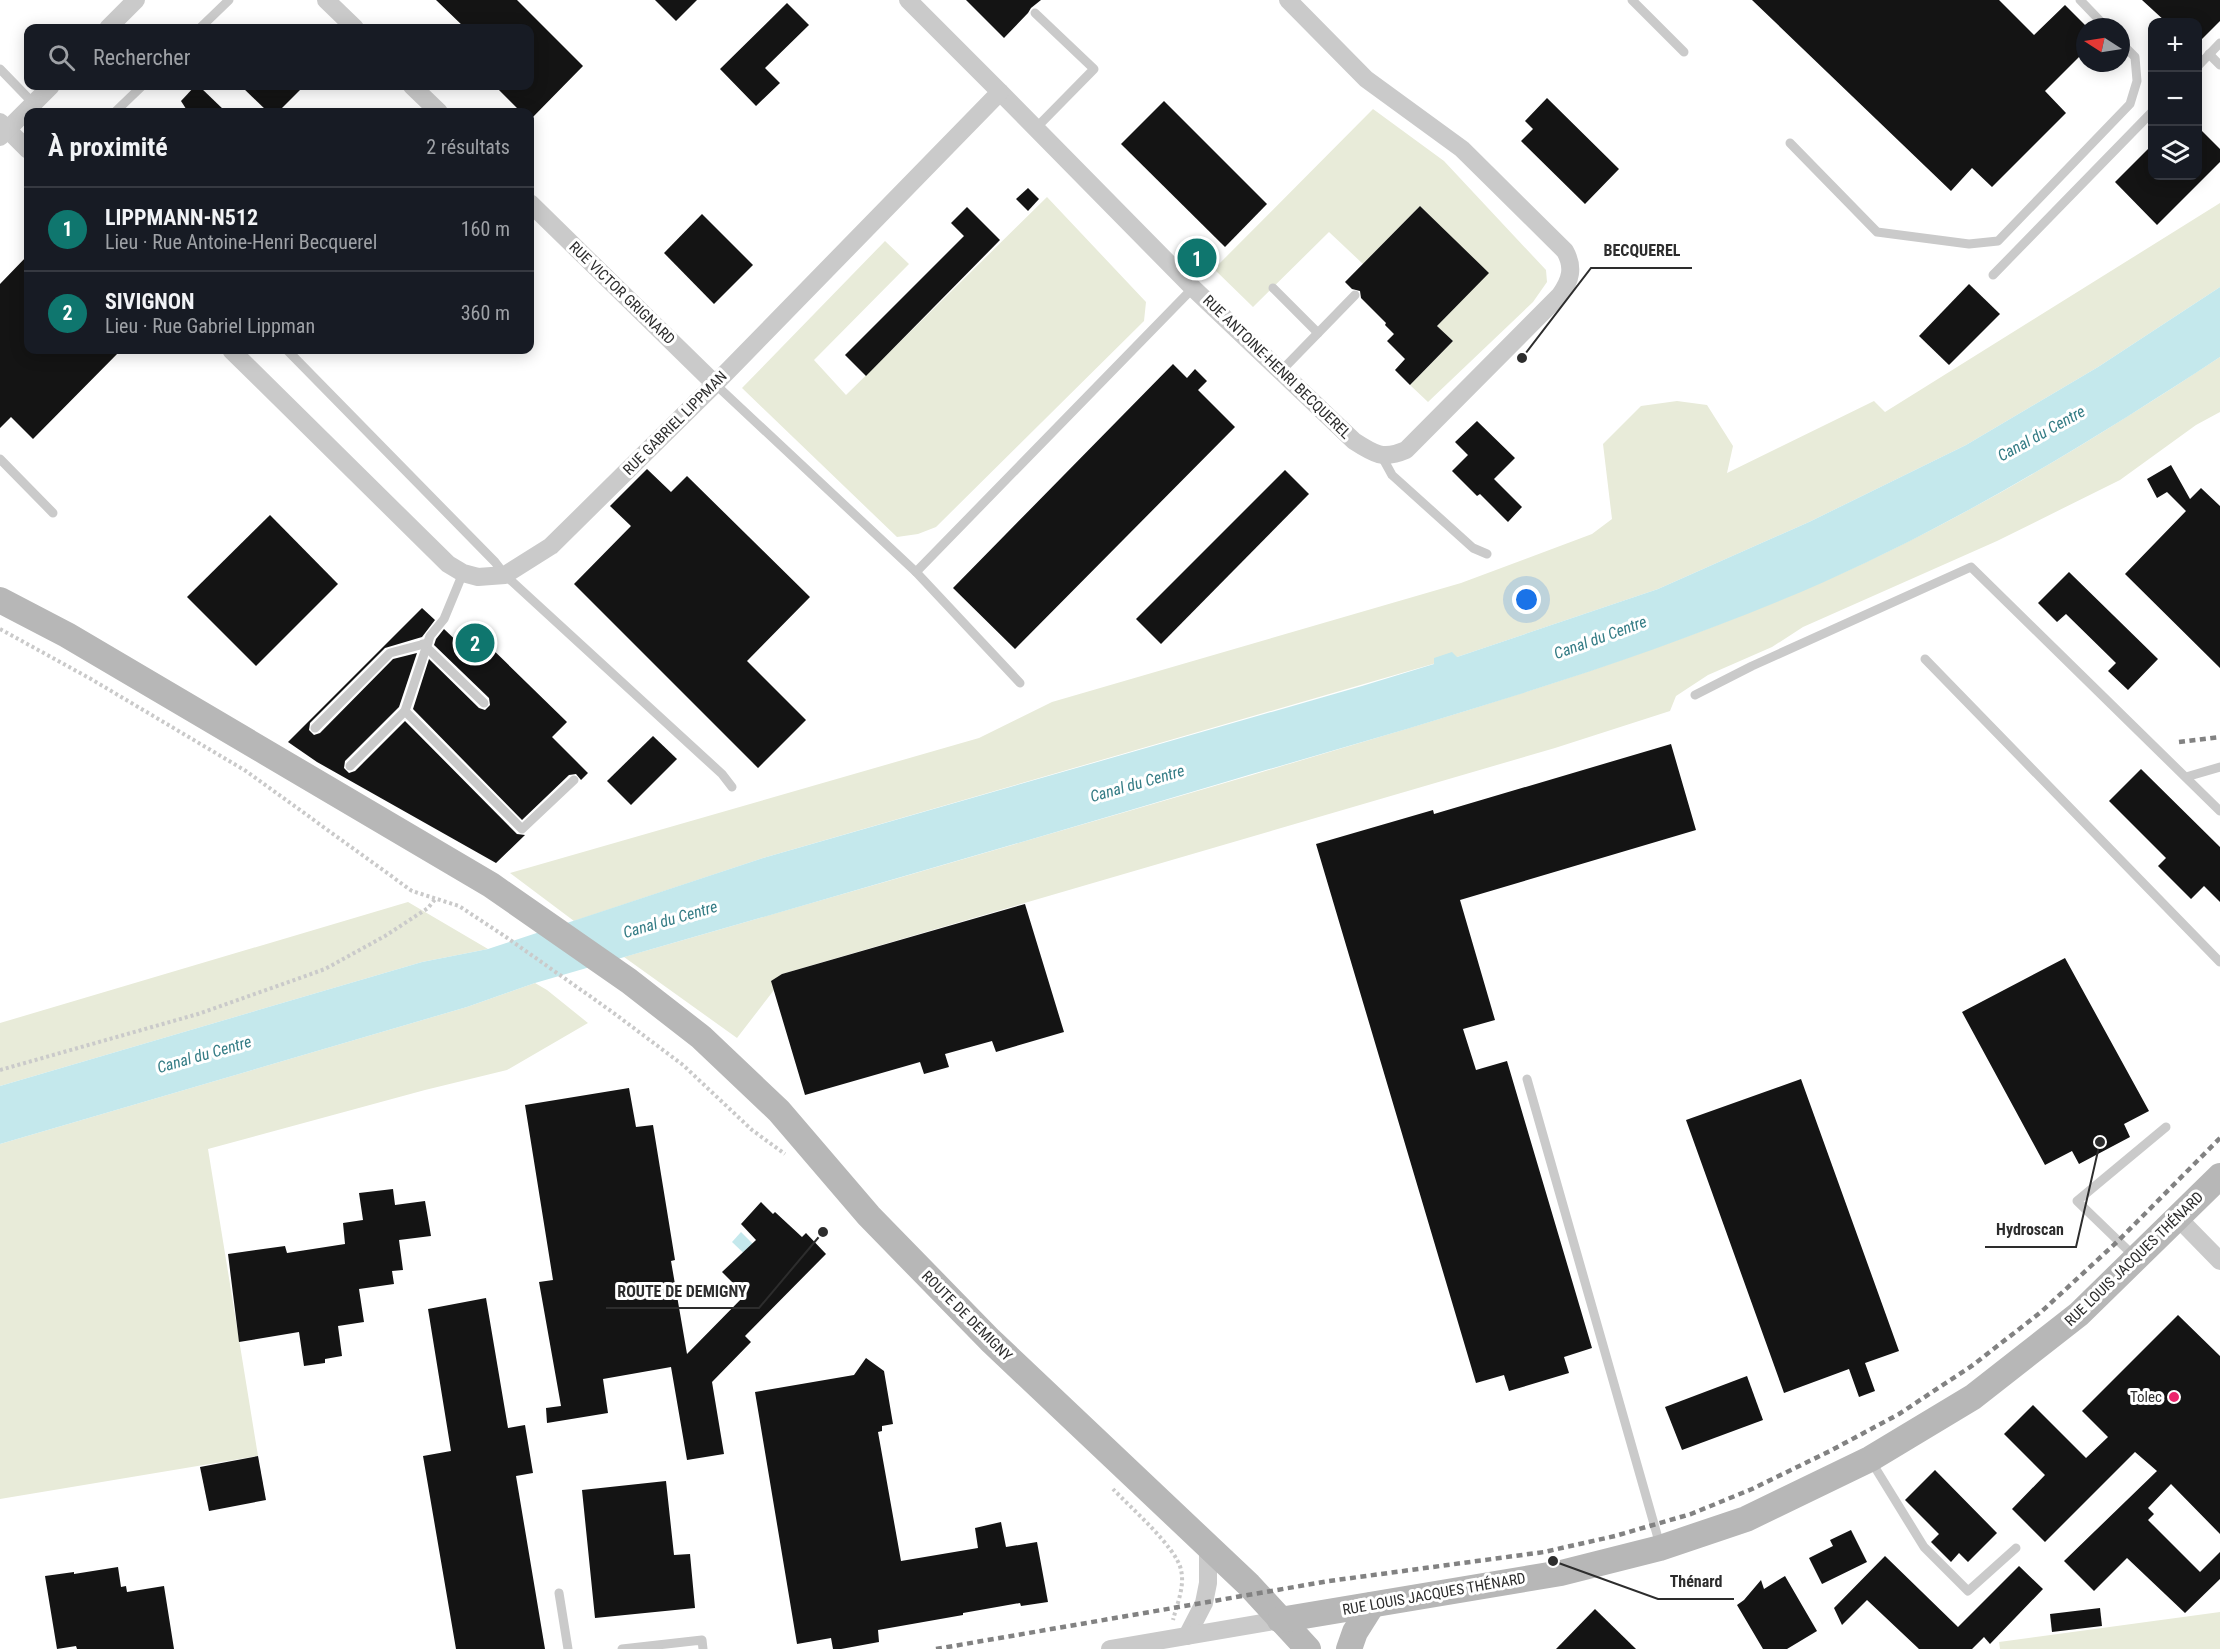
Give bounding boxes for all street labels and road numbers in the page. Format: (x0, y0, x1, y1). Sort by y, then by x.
street label: RUE VICTOR GRIGNARD (565, 238, 679, 348)
street label: RUE ANTOINE-HENRI BECQUEREL (1199, 292, 1355, 442)
street label: RUE GABRIEL LIPPMAN (619, 367, 731, 479)
street label: RUE LOUIS JACQUES THÉNARD (2061, 1188, 2207, 1330)
street label: ROUTE DE DEMIGNY (918, 1267, 1016, 1365)
street label: RUE LOUIS JACQUES THÉNARD (1341, 1569, 1527, 1619)

